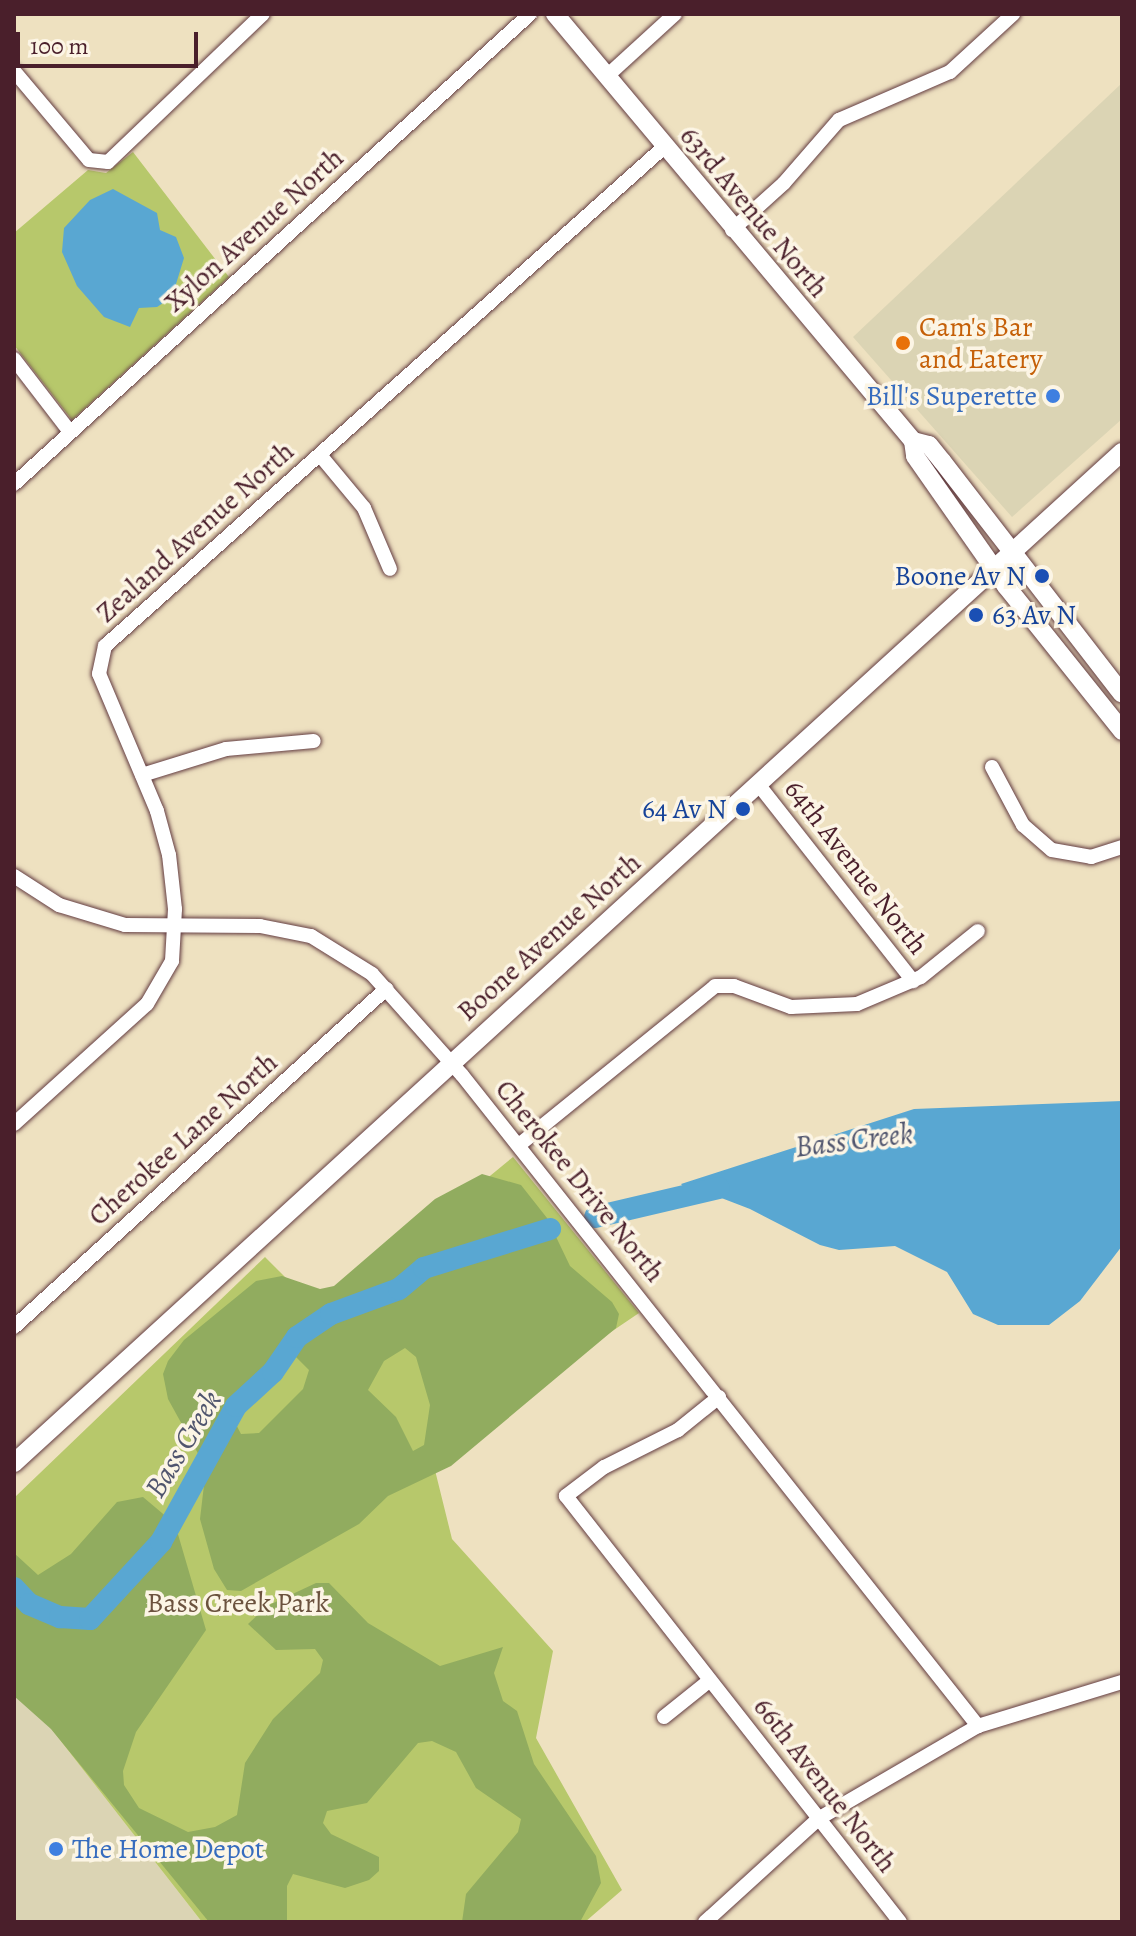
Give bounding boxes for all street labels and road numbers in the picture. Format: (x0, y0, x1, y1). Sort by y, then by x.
street label: 63rd Avenue North (673, 120, 835, 304)
street label: Xylon Avenue North (158, 141, 350, 319)
street label: Zealand Avenue North (89, 435, 301, 629)
street label: 64th Avenue North (777, 773, 935, 961)
street label: Boone Avenue North (450, 846, 648, 1028)
street label: Cherokee Lane North (82, 1045, 284, 1233)
street label: Cherokee Drive North (488, 1073, 672, 1289)
street label: 66th Avenue North (746, 1691, 904, 1879)

